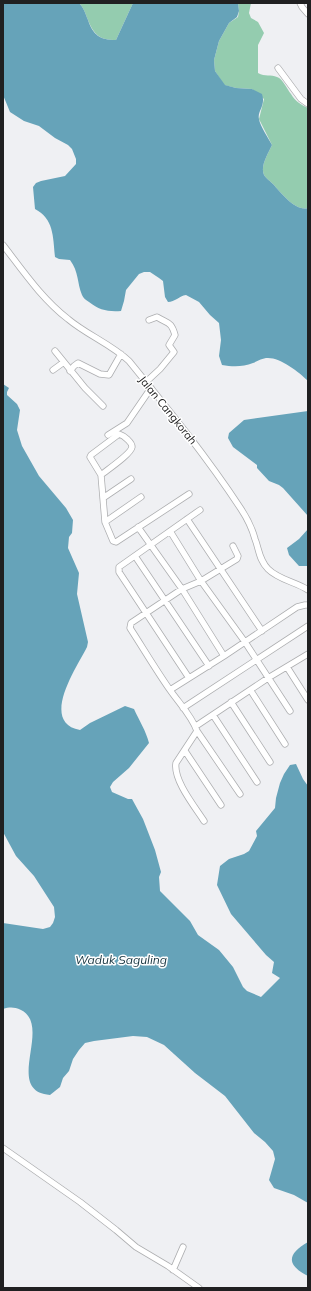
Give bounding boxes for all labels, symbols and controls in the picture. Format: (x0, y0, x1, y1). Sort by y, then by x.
street label: Jalan Cangkorah (136, 373, 200, 447)
water label: Waduk Saguling (75, 952, 167, 967)

